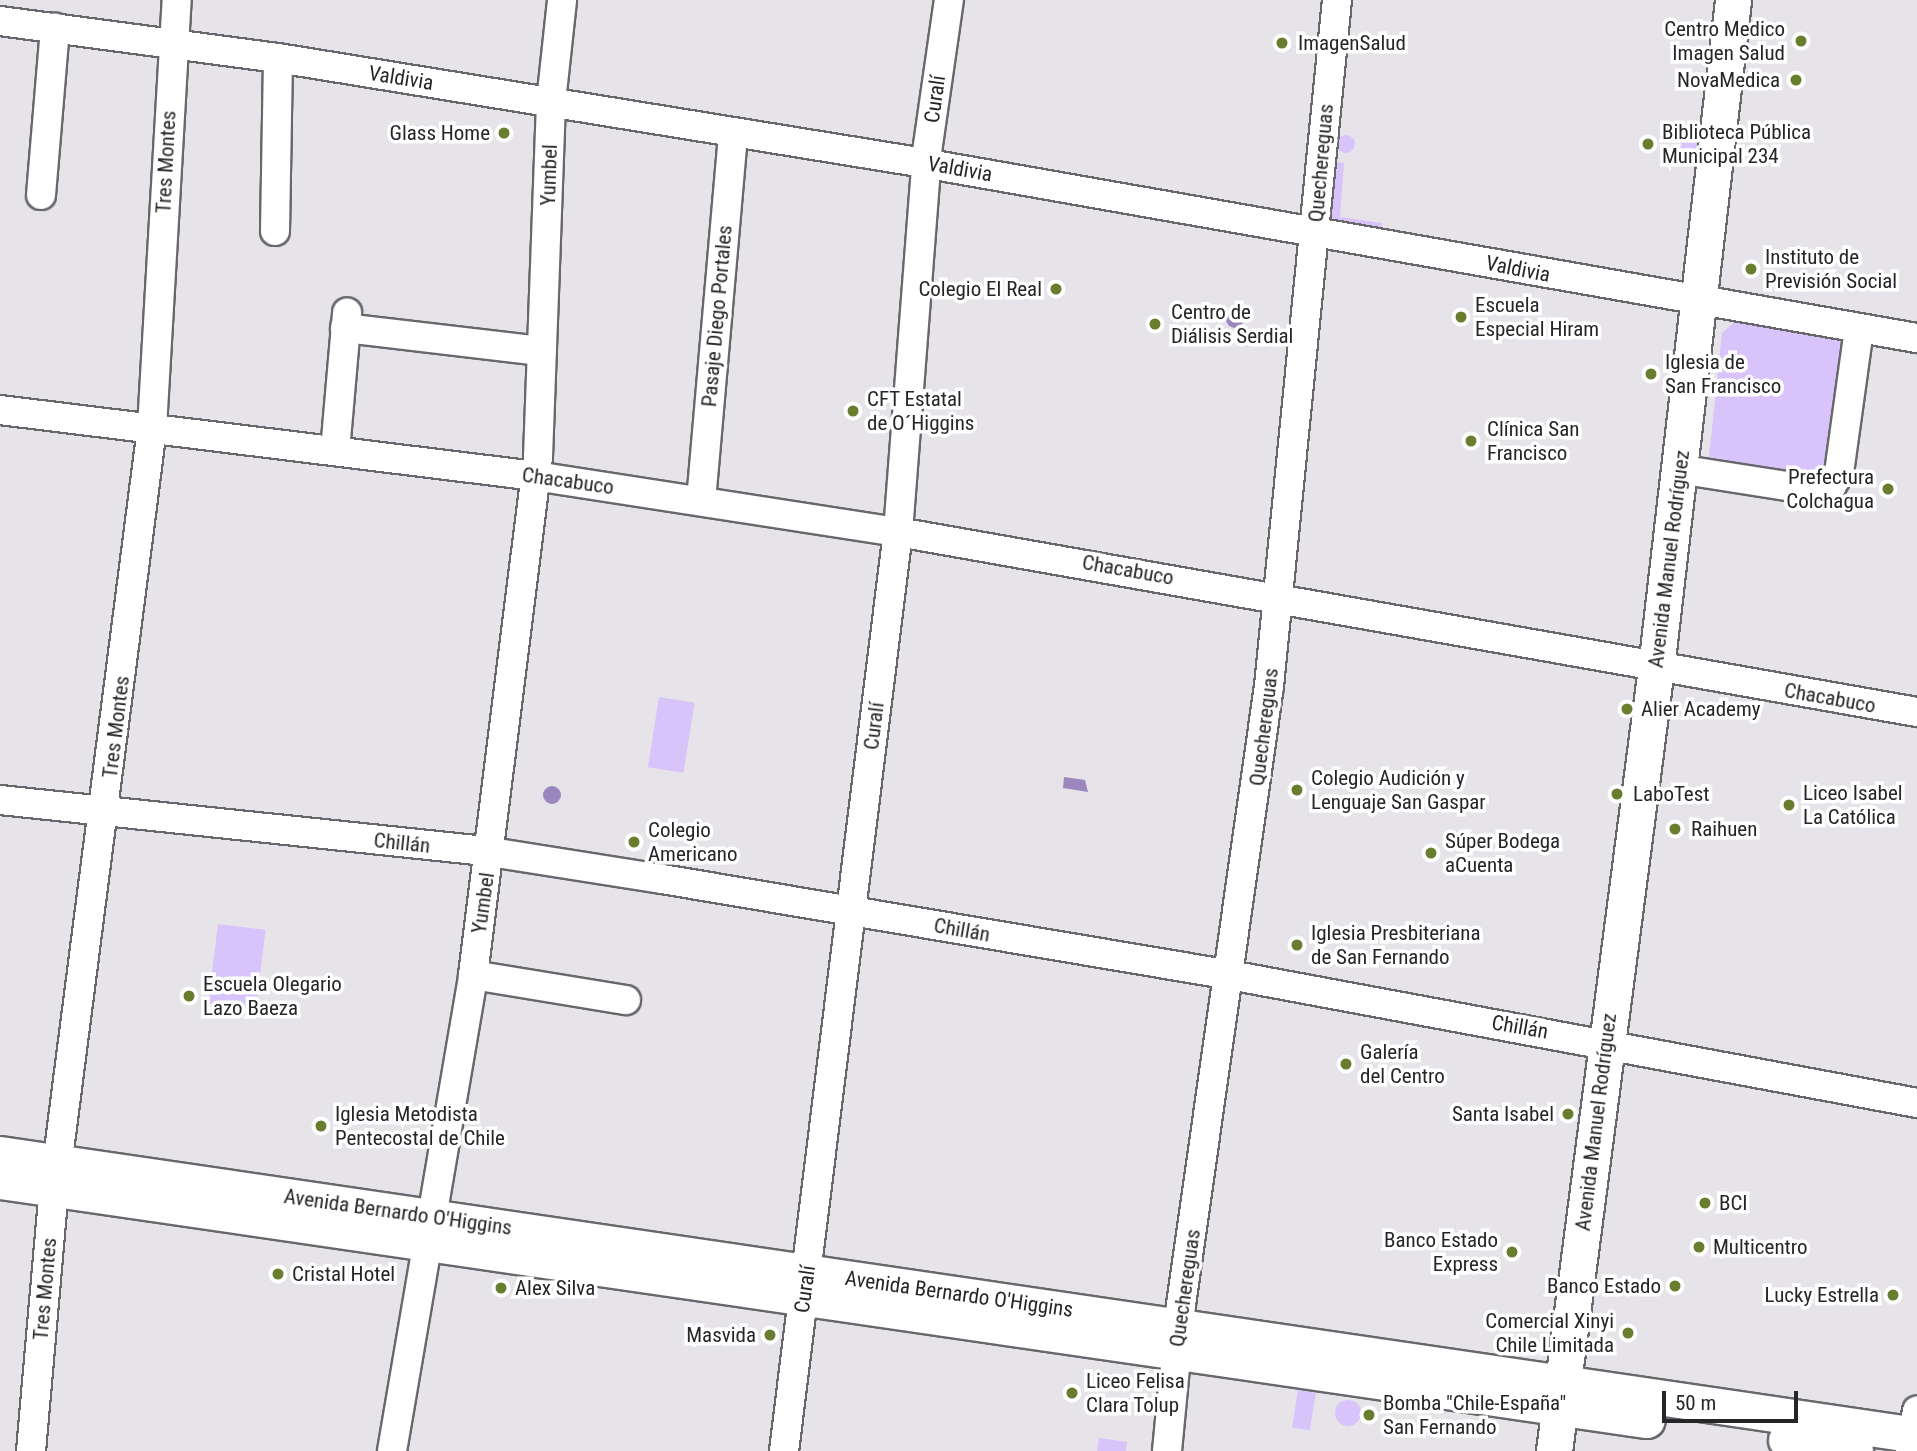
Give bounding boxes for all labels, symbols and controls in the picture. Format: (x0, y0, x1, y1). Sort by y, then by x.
place label: Centro Medico Imagen Salud (1664, 16, 1785, 66)
place label: ImagenSalud (1298, 30, 1406, 56)
marker: Centro Medico Imagen Salud (1791, 31, 1811, 51)
marker: ImagenSalud (1272, 33, 1292, 53)
street label: Valdivia (367, 60, 435, 96)
place label: NovaMedica (1677, 67, 1780, 93)
marker: NovaMedica (1786, 70, 1806, 90)
street label: Curalí (919, 74, 951, 124)
street label: Quechereguas (1303, 103, 1339, 223)
street label: Tres Montes (151, 110, 181, 214)
place label: Biblioteca Pública Municipal 234 (1662, 119, 1811, 169)
place label: Glass Home (390, 120, 490, 146)
marker: Glass Home (496, 125, 512, 141)
marker: Biblioteca Pública Municipal 234 (1640, 136, 1656, 152)
street label: Yumbel (535, 144, 563, 206)
street label: Valdivia (926, 151, 994, 187)
street label: Pasaje Diego Portales (696, 224, 738, 408)
place label: Instituto de Previsión Social (1765, 244, 1897, 294)
street label: Valdivia (1484, 250, 1552, 288)
marker: Instituto de Previsión Social (1743, 261, 1759, 277)
place label: Colegio El Real (918, 276, 1042, 302)
marker: Colegio El Real (1048, 281, 1064, 297)
place label: Escuela Especial Hiram (1475, 292, 1599, 342)
place label: Centro de Diálisis Serdial (1171, 299, 1293, 349)
marker: Escuela Especial Hiram (1453, 309, 1469, 325)
marker: Centro de Diálisis Serdial (1145, 314, 1165, 334)
place label: Iglesia de San Francisco (1665, 349, 1781, 399)
marker: Iglesia de San Francisco (1643, 366, 1659, 382)
place label: CFT Estatal de O´Higgins (867, 386, 974, 436)
marker: CFT Estatal de O´Higgins (845, 403, 861, 419)
place label: Clínica San Francisco (1487, 416, 1579, 466)
marker: Clínica San Francisco (1461, 431, 1481, 451)
street label: Avenida Manuel Rodríguez (1643, 449, 1695, 669)
street label: Chacabuco (520, 462, 616, 500)
place label: Prefectura Colchagua (1786, 464, 1874, 514)
marker: Prefectura Colchagua (1880, 481, 1896, 497)
street label: Chacabuco (1080, 550, 1176, 590)
street label: Quechereguas (1244, 667, 1284, 787)
street label: Tres Montes (97, 674, 135, 780)
street label: Chacabuco (1782, 678, 1878, 718)
place label: Alier Academy (1641, 696, 1760, 722)
street label: Curalí (859, 701, 889, 751)
marker: Alier Academy (1619, 701, 1635, 717)
place label: Colegio Audición y Lenguaje San Gaspar (1311, 765, 1486, 815)
place label: Liceo Isabel La Católica (1803, 780, 1903, 830)
place label: LaboTest (1633, 781, 1709, 807)
marker: Colegio Audición y Lenguaje San Gaspar (1289, 782, 1305, 798)
marker: LaboTest (1607, 784, 1627, 804)
marker: Liceo Isabel La Católica (1781, 797, 1797, 813)
place label: Raihuen (1691, 816, 1757, 842)
place label: Colegio Americano (648, 817, 737, 867)
marker: Raihuen (1665, 819, 1685, 839)
street label: Chillán (372, 828, 432, 858)
place label: Súper Bodega aCuenta (1445, 828, 1560, 878)
marker: Colegio Americano (626, 834, 642, 850)
marker: Súper Bodega aCuenta (1423, 845, 1439, 861)
street label: Yumbel (466, 871, 500, 935)
street label: Chillán (932, 913, 992, 947)
place label: Iglesia Presbiteriana de San Fernando (1311, 920, 1481, 970)
marker: Iglesia Presbiteriana de San Fernando (1289, 937, 1305, 953)
place label: Escuela Olegario Lazo Baeza (203, 971, 342, 1021)
marker: Escuela Olegario Lazo Baeza (181, 988, 197, 1004)
street label: Chillán (1490, 1010, 1550, 1044)
street label: Avenida Manuel Rodríguez (1570, 1012, 1622, 1232)
place label: Galería del Centro (1360, 1039, 1445, 1089)
marker: Galería del Centro (1338, 1056, 1354, 1072)
place label: Iglesia Metodista Pentecostal de Chile (335, 1101, 505, 1151)
place label: Santa Isabel (1452, 1101, 1554, 1127)
marker: Santa Isabel (1560, 1106, 1576, 1122)
marker: Iglesia Metodista Pentecostal de Chile (313, 1118, 329, 1134)
street label: Avenida Bernardo O'Higgins (282, 1184, 514, 1240)
place label: BCI (1719, 1190, 1748, 1216)
marker: BCI (1697, 1195, 1713, 1211)
place label: Banco Estado Express (1384, 1227, 1498, 1277)
street label: Quechereguas (1164, 1228, 1206, 1348)
place label: Multicentro (1713, 1234, 1808, 1260)
street label: Tres Montes (28, 1237, 62, 1341)
marker: Multicentro (1691, 1239, 1707, 1255)
marker: Banco Estado Express (1504, 1244, 1520, 1260)
place label: Cristal Hotel (292, 1261, 395, 1287)
street label: Curalí (789, 1264, 821, 1314)
marker: Cristal Hotel (270, 1266, 286, 1282)
street label: Avenida Bernardo O'Higgins (843, 1266, 1075, 1322)
place label: Banco Estado (1547, 1273, 1661, 1299)
place label: Alex Silva (515, 1275, 595, 1301)
marker: Banco Estado (1667, 1278, 1683, 1294)
marker: Alex Silva (493, 1280, 509, 1296)
place label: Lucky Estrella (1765, 1282, 1879, 1308)
marker: Lucky Estrella (1885, 1287, 1901, 1303)
place label: Comercial Xinyi Chile Limitada (1485, 1308, 1614, 1358)
place label: Masvida (686, 1322, 756, 1348)
marker: Comercial Xinyi Chile Limitada (1620, 1325, 1636, 1341)
marker: Masvida (762, 1327, 778, 1343)
place label: Liceo Felisa Clara Tolup (1086, 1368, 1185, 1418)
scale bar (1665, 1378, 1801, 1422)
marker: Liceo Felisa Clara Tolup (1064, 1385, 1080, 1401)
place label: Bomba "Chile-España" San Fernando (1383, 1390, 1566, 1440)
text: 50 m (1675, 1391, 1716, 1415)
marker: Bomba "Chile-España" San Fernando (1361, 1407, 1377, 1423)

